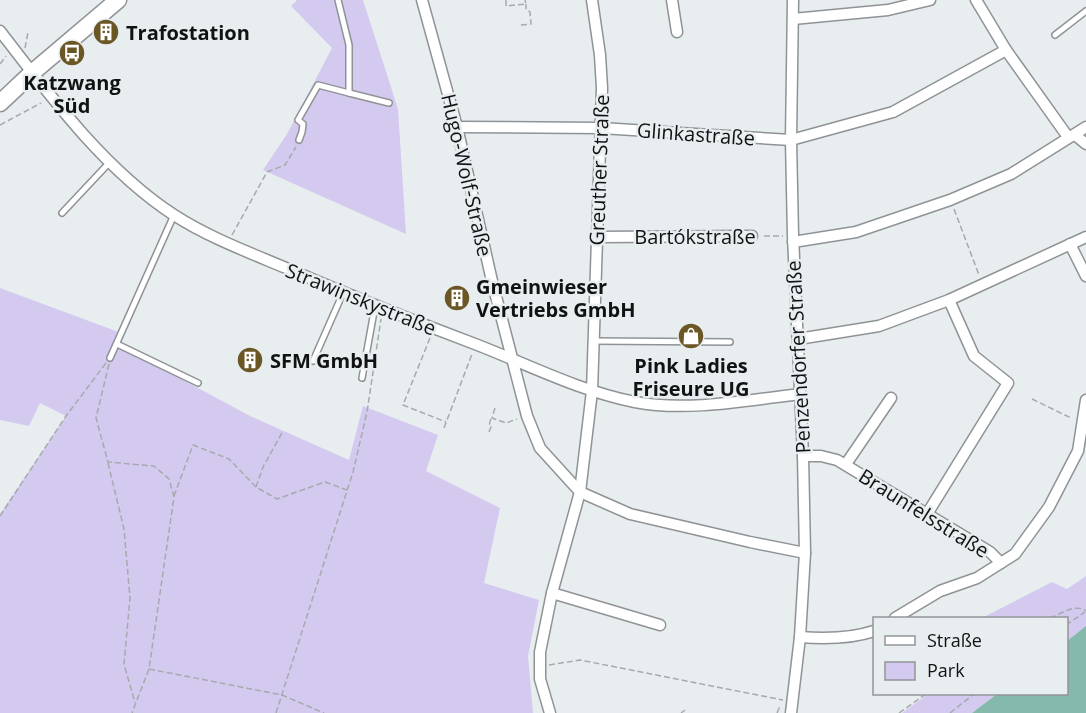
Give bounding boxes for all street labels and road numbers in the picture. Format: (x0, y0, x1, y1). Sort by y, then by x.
street label: Hugo-Wolf-Straße (435, 91, 499, 259)
street label: Greuther Straße (583, 94, 615, 246)
street label: Glinkastraße (636, 116, 756, 152)
street label: Bartókstraße (634, 223, 756, 250)
street label: Strawinskystraße (282, 257, 440, 341)
street label: Penzendorfer Straße (779, 260, 817, 454)
street label: Braunfelsstraße (854, 462, 994, 564)

